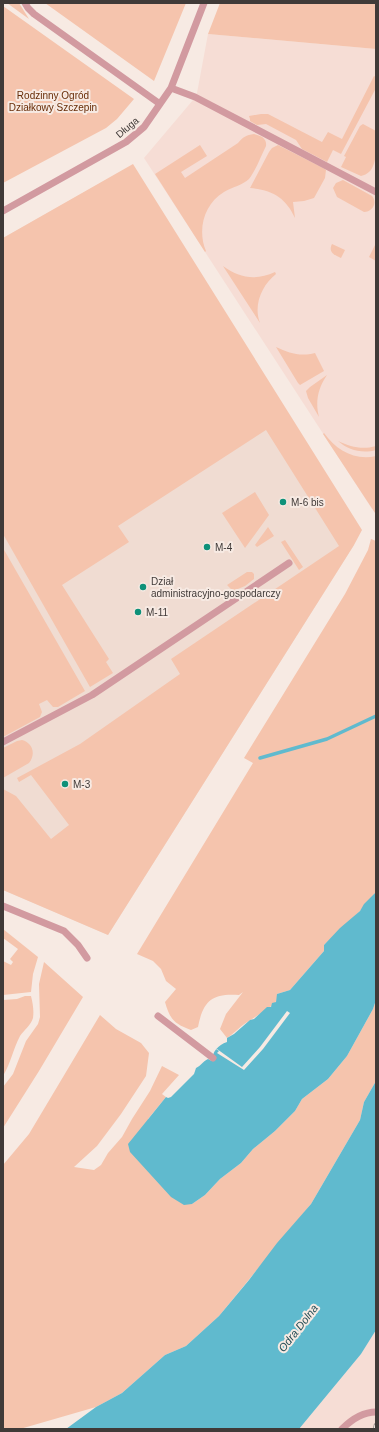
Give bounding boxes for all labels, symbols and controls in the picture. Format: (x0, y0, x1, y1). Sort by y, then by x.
park label: Rodzinny Ogród Działkowy Szczepin (9, 90, 97, 113)
street label: Długa (114, 114, 141, 140)
marker: M-6 bis (278, 497, 288, 507)
place label: M-6 bis (291, 497, 324, 508)
marker: M-4 (202, 542, 212, 552)
place label: M-4 (215, 542, 233, 553)
place label: Dział administracyjno-gospodarczy (151, 576, 281, 599)
marker: Dział administracyjno-gospodarczy (138, 582, 148, 592)
marker: M-11 (133, 607, 143, 617)
place label: M-11 (146, 607, 168, 618)
marker: M-3 (60, 779, 70, 789)
place label: M-3 (73, 779, 91, 790)
water label: Odra Dolna (276, 1302, 320, 1354)

